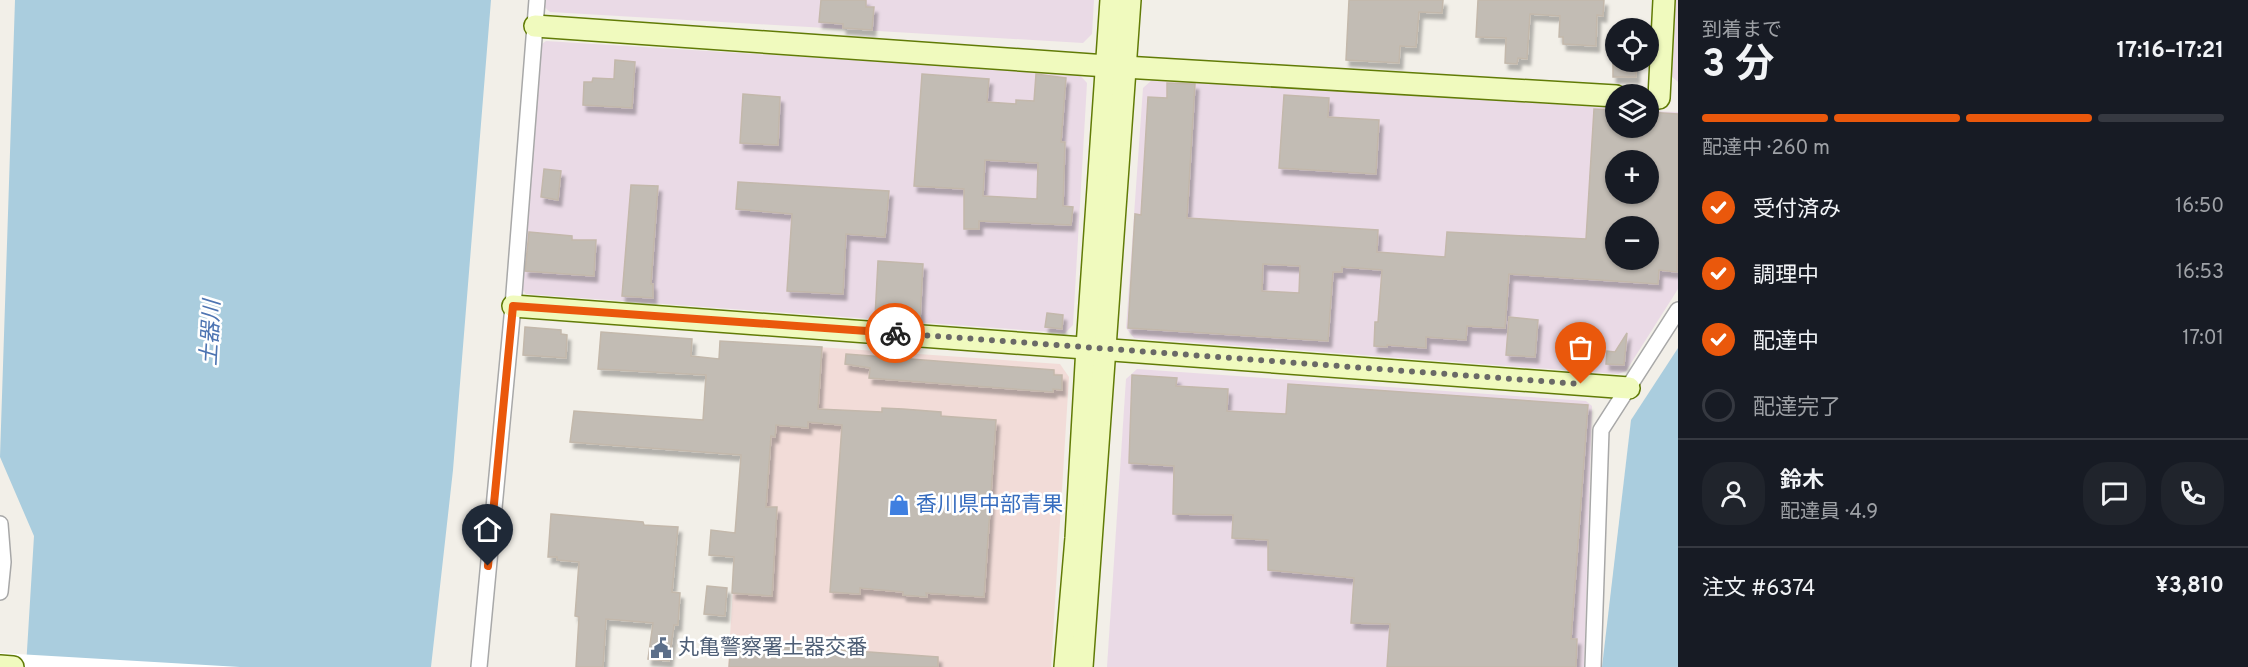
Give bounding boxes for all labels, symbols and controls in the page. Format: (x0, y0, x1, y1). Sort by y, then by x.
map controls (1605, 18, 1659, 270)
button: locate (1605, 18, 1659, 72)
text: 到着まで (1702, 18, 1782, 44)
text: 17:16–17:21 (2117, 38, 2224, 65)
text: 3 分 (1702, 42, 1774, 91)
button: layers (1605, 84, 1659, 138)
text: 配達中 · 260 m (1702, 136, 1830, 162)
button: + (1605, 150, 1659, 204)
icon: check (1702, 191, 1735, 224)
text: 16:50 (2175, 194, 2224, 220)
text: 受付済み (1753, 197, 1841, 224)
button: − (1605, 216, 1659, 270)
icon: check (1702, 257, 1735, 290)
text: 16:53 (2176, 260, 2224, 286)
text: 調理中 (1753, 263, 1819, 290)
water label: 土器川 (197, 297, 227, 367)
courier (865, 303, 925, 363)
icon: bike (879, 317, 912, 350)
pin (1555, 322, 1606, 384)
icon: check (1702, 323, 1735, 356)
text: 17:01 (2182, 326, 2224, 352)
text: 配達中 (1753, 329, 1819, 356)
icon: bag (1564, 331, 1597, 364)
text: 配達完了 (1753, 395, 1841, 422)
button: person (1702, 462, 1765, 525)
button: chat (2083, 462, 2146, 525)
button: phone (2161, 462, 2224, 525)
text: 鈴木 (1780, 468, 1824, 495)
place label: 香川県中部青果 (916, 492, 1063, 519)
shop icon: 香川県中部青果 (887, 493, 911, 517)
text: 配達員 · 4.9 (1780, 500, 1878, 526)
pin (462, 504, 513, 566)
icon: home (471, 513, 504, 546)
text: ¥3,810 (2155, 573, 2224, 600)
text: 注文 #6374 (1702, 576, 1815, 603)
place label: 丸亀警察署土器交番 (678, 635, 867, 662)
public building icon: 丸亀警察署土器交番 (649, 636, 673, 660)

